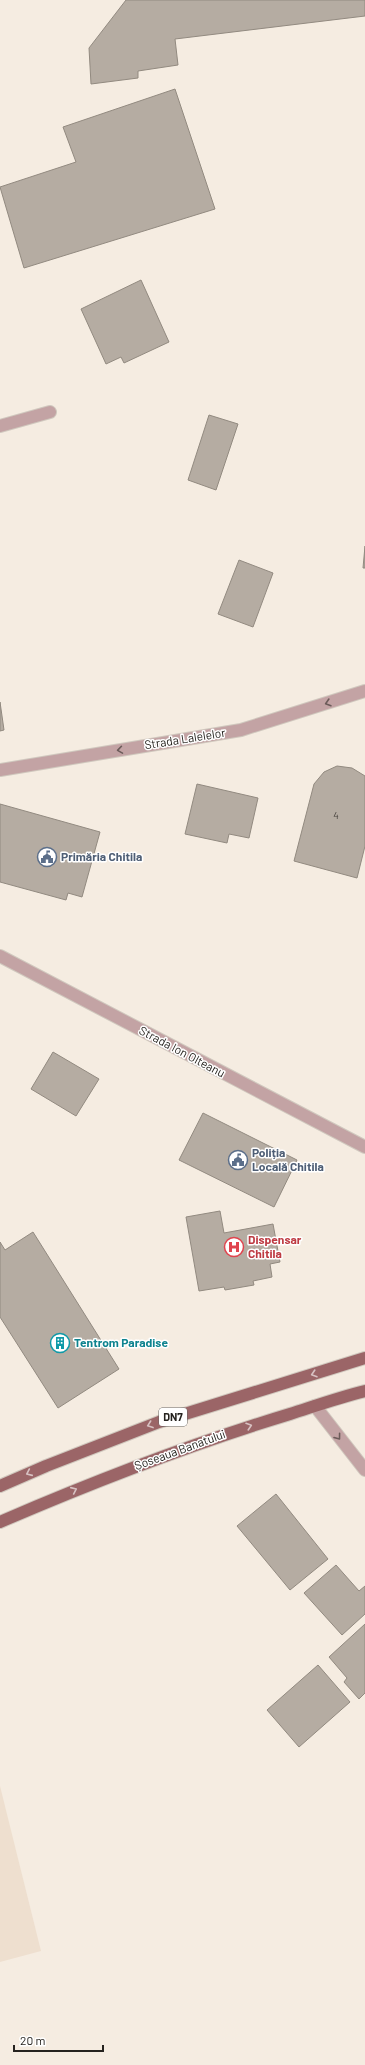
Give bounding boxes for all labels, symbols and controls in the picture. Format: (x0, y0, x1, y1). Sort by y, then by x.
one-way arrow (324, 698, 331, 706)
street label: Strada Lalelelor (143, 725, 227, 751)
one-way arrow (117, 745, 123, 754)
house number: 4 (333, 809, 339, 821)
public building icon: Primăria Chitila (36, 846, 58, 868)
place label: Primăria Chitila (61, 849, 142, 863)
street label: Strada Ion Olteanu (137, 1023, 228, 1080)
place label: Poliția Locală Chitila (252, 1145, 324, 1173)
public building icon: Poliția Locală Chitila (227, 1149, 249, 1171)
place label: Dispensar Chitila (248, 1232, 302, 1260)
hospital icon: Dispensar Chitila (223, 1236, 245, 1258)
building icon: Tentrom Paradise (49, 1332, 71, 1354)
place label: Tentrom Paradise (74, 1335, 168, 1349)
one-way arrow (311, 1369, 318, 1378)
road number: DN7 (159, 1408, 187, 1426)
one-way arrow (146, 1421, 153, 1429)
one-way arrow (245, 1422, 252, 1431)
street label: Șoseaua Banatului (132, 1426, 227, 1472)
one-way arrow (333, 1433, 340, 1440)
one-way arrow (26, 1468, 33, 1476)
one-way arrow (70, 1487, 78, 1495)
scale bar (14, 2027, 103, 2053)
text: 20 m (20, 2033, 46, 2047)

